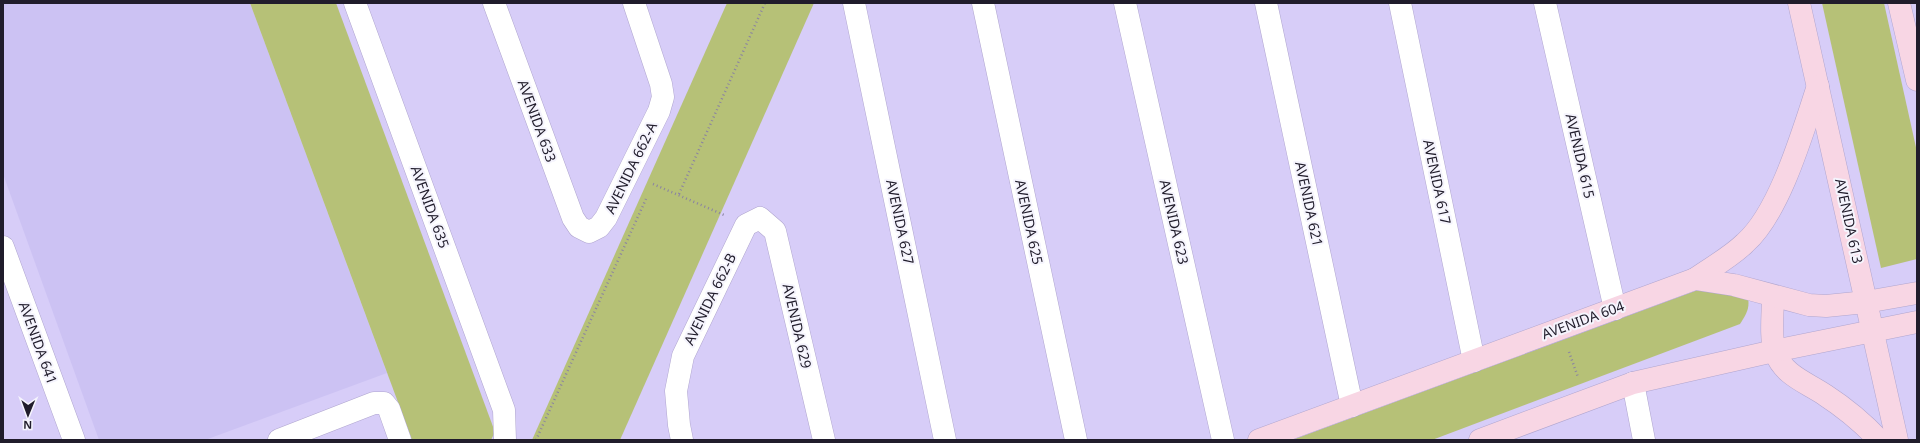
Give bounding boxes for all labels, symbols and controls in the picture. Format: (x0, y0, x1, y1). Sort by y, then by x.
street label: AVENIDA 633 (514, 77, 561, 165)
street label: AVENIDA 615 (1561, 112, 1599, 200)
street label: AVENIDA 662-A (600, 119, 661, 217)
street label: AVENIDA 617 (1419, 138, 1456, 226)
street label: AVENIDA 621 (1291, 160, 1328, 248)
street label: AVENIDA 635 (407, 163, 454, 251)
street label: AVENIDA 613 (1831, 177, 1868, 265)
street label: AVENIDA 627 (882, 178, 919, 266)
street label: AVENIDA 625 (1011, 178, 1048, 266)
street label: AVENIDA 623 (1155, 178, 1193, 266)
street label: AVENIDA 662-B (679, 250, 740, 348)
street label: AVENIDA 629 (778, 282, 816, 370)
street label: AVENIDA 604 (1539, 296, 1627, 343)
street label: AVENIDA 641 (15, 299, 62, 387)
north arrow (8, 395, 48, 435)
text: N (23, 418, 32, 433)

